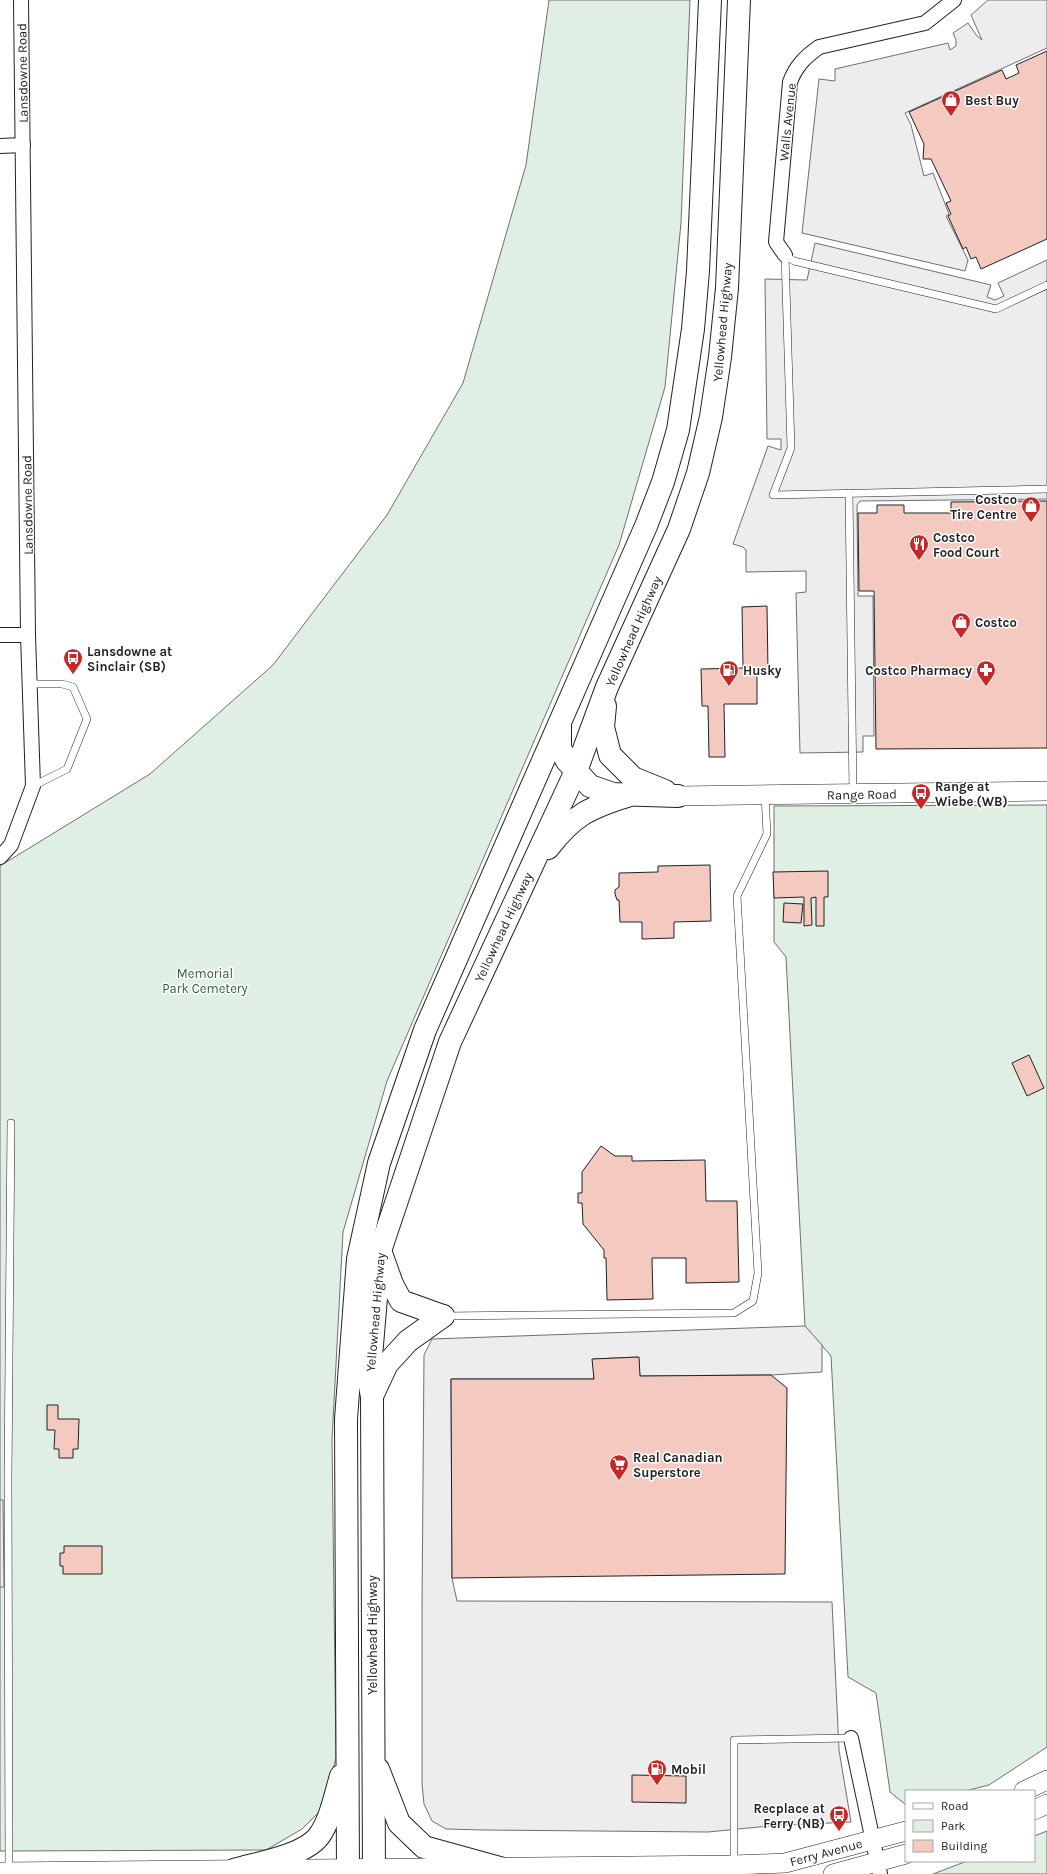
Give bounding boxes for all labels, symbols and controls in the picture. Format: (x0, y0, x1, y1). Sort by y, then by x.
street label: Lansdowne Road (14, 23, 31, 123)
street label: Walls Avenue (776, 82, 799, 162)
shop icon: Best Buy (940, 89, 962, 117)
place label: Best Buy (965, 93, 1019, 108)
street label: Yellowhead Highway (710, 262, 735, 382)
street label: Lansdowne Road (19, 455, 36, 555)
place label: Costco Tire Centre (950, 492, 1017, 522)
shop icon: Costco Tire Centre (1020, 495, 1042, 523)
place label: Costco Food Court (933, 530, 1000, 560)
restaurant icon: Costco Food Court (908, 533, 930, 561)
street label: Yellowhead Highway (602, 574, 665, 689)
shop icon: Costco (950, 611, 972, 639)
place label: Costco (975, 615, 1017, 630)
place label: Lansdowne at Sinclair (SB) (87, 644, 172, 674)
bus stop icon: Lansdowne at Sinclair (SB) (62, 647, 84, 675)
fuel station icon: Husky (718, 659, 740, 687)
pharmacy icon: Costco Pharmacy (975, 659, 997, 687)
place label: Husky (743, 663, 782, 678)
place label: Costco Pharmacy (865, 663, 972, 678)
place label: Range at Wiebe (WB) (935, 779, 1008, 809)
bus stop icon: Range at Wiebe (WB) (910, 782, 932, 810)
street label: Range Road (827, 786, 897, 803)
street label: Yellowhead Highway (471, 870, 536, 985)
park label: Memorial Park Cemetery (162, 966, 248, 996)
street label: Yellowhead Highway (363, 1252, 388, 1372)
place label: Real Canadian Superstore (633, 1450, 723, 1480)
supermarket icon: Real Canadian Superstore (608, 1453, 630, 1481)
street label: Yellowhead Highway (365, 1575, 380, 1695)
fuel station icon: Mobil (646, 1758, 668, 1786)
place label: Mobil (671, 1762, 706, 1777)
legend (905, 1790, 1035, 1862)
text: Road (941, 1799, 969, 1813)
place label: Recplace at Ferry (NB) (754, 1801, 825, 1831)
bus stop icon: Recplace at Ferry (NB) (828, 1804, 850, 1832)
text: Park (941, 1819, 966, 1833)
street label: Ferry Avenue (788, 1836, 864, 1869)
text: Building (941, 1839, 988, 1853)

